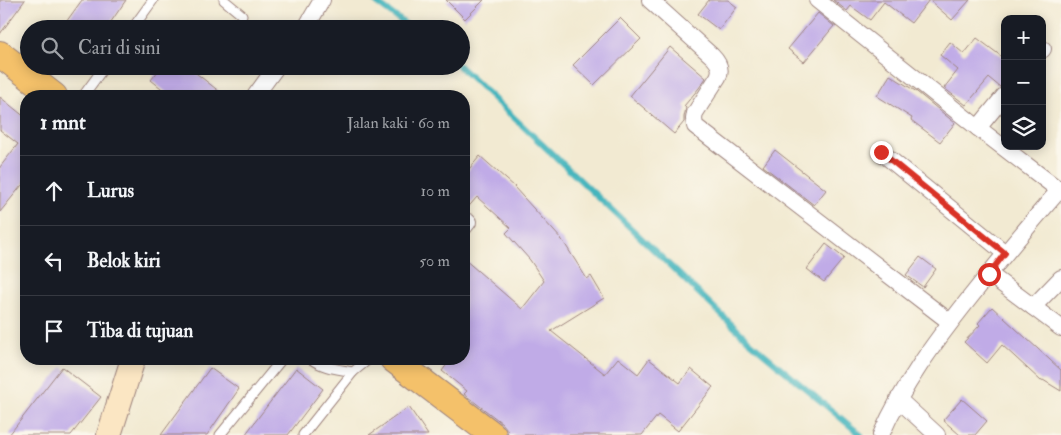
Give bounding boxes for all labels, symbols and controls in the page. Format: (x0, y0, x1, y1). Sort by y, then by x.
map controls (1001, 15, 1046, 150)
button: + (1001, 15, 1046, 60)
search box (20, 20, 470, 75)
icon: search (38, 34, 66, 62)
text: Cari di sini (78, 36, 161, 60)
button: − (1001, 60, 1046, 105)
button: layers (1001, 105, 1046, 150)
text: 1 mnt (40, 109, 86, 136)
text: Jalan kaki · 60 m (347, 113, 450, 133)
route end (870, 141, 893, 164)
icon: ahead (40, 177, 68, 205)
text: Lurus (87, 179, 134, 203)
text: 10 m (420, 181, 450, 201)
icon: left (40, 247, 68, 275)
text: Belok kiri (87, 249, 161, 273)
text: 50 m (419, 251, 450, 271)
route start (978, 263, 1001, 286)
icon: arrive (40, 317, 68, 345)
text: Tiba di tujuan (87, 319, 193, 343)

